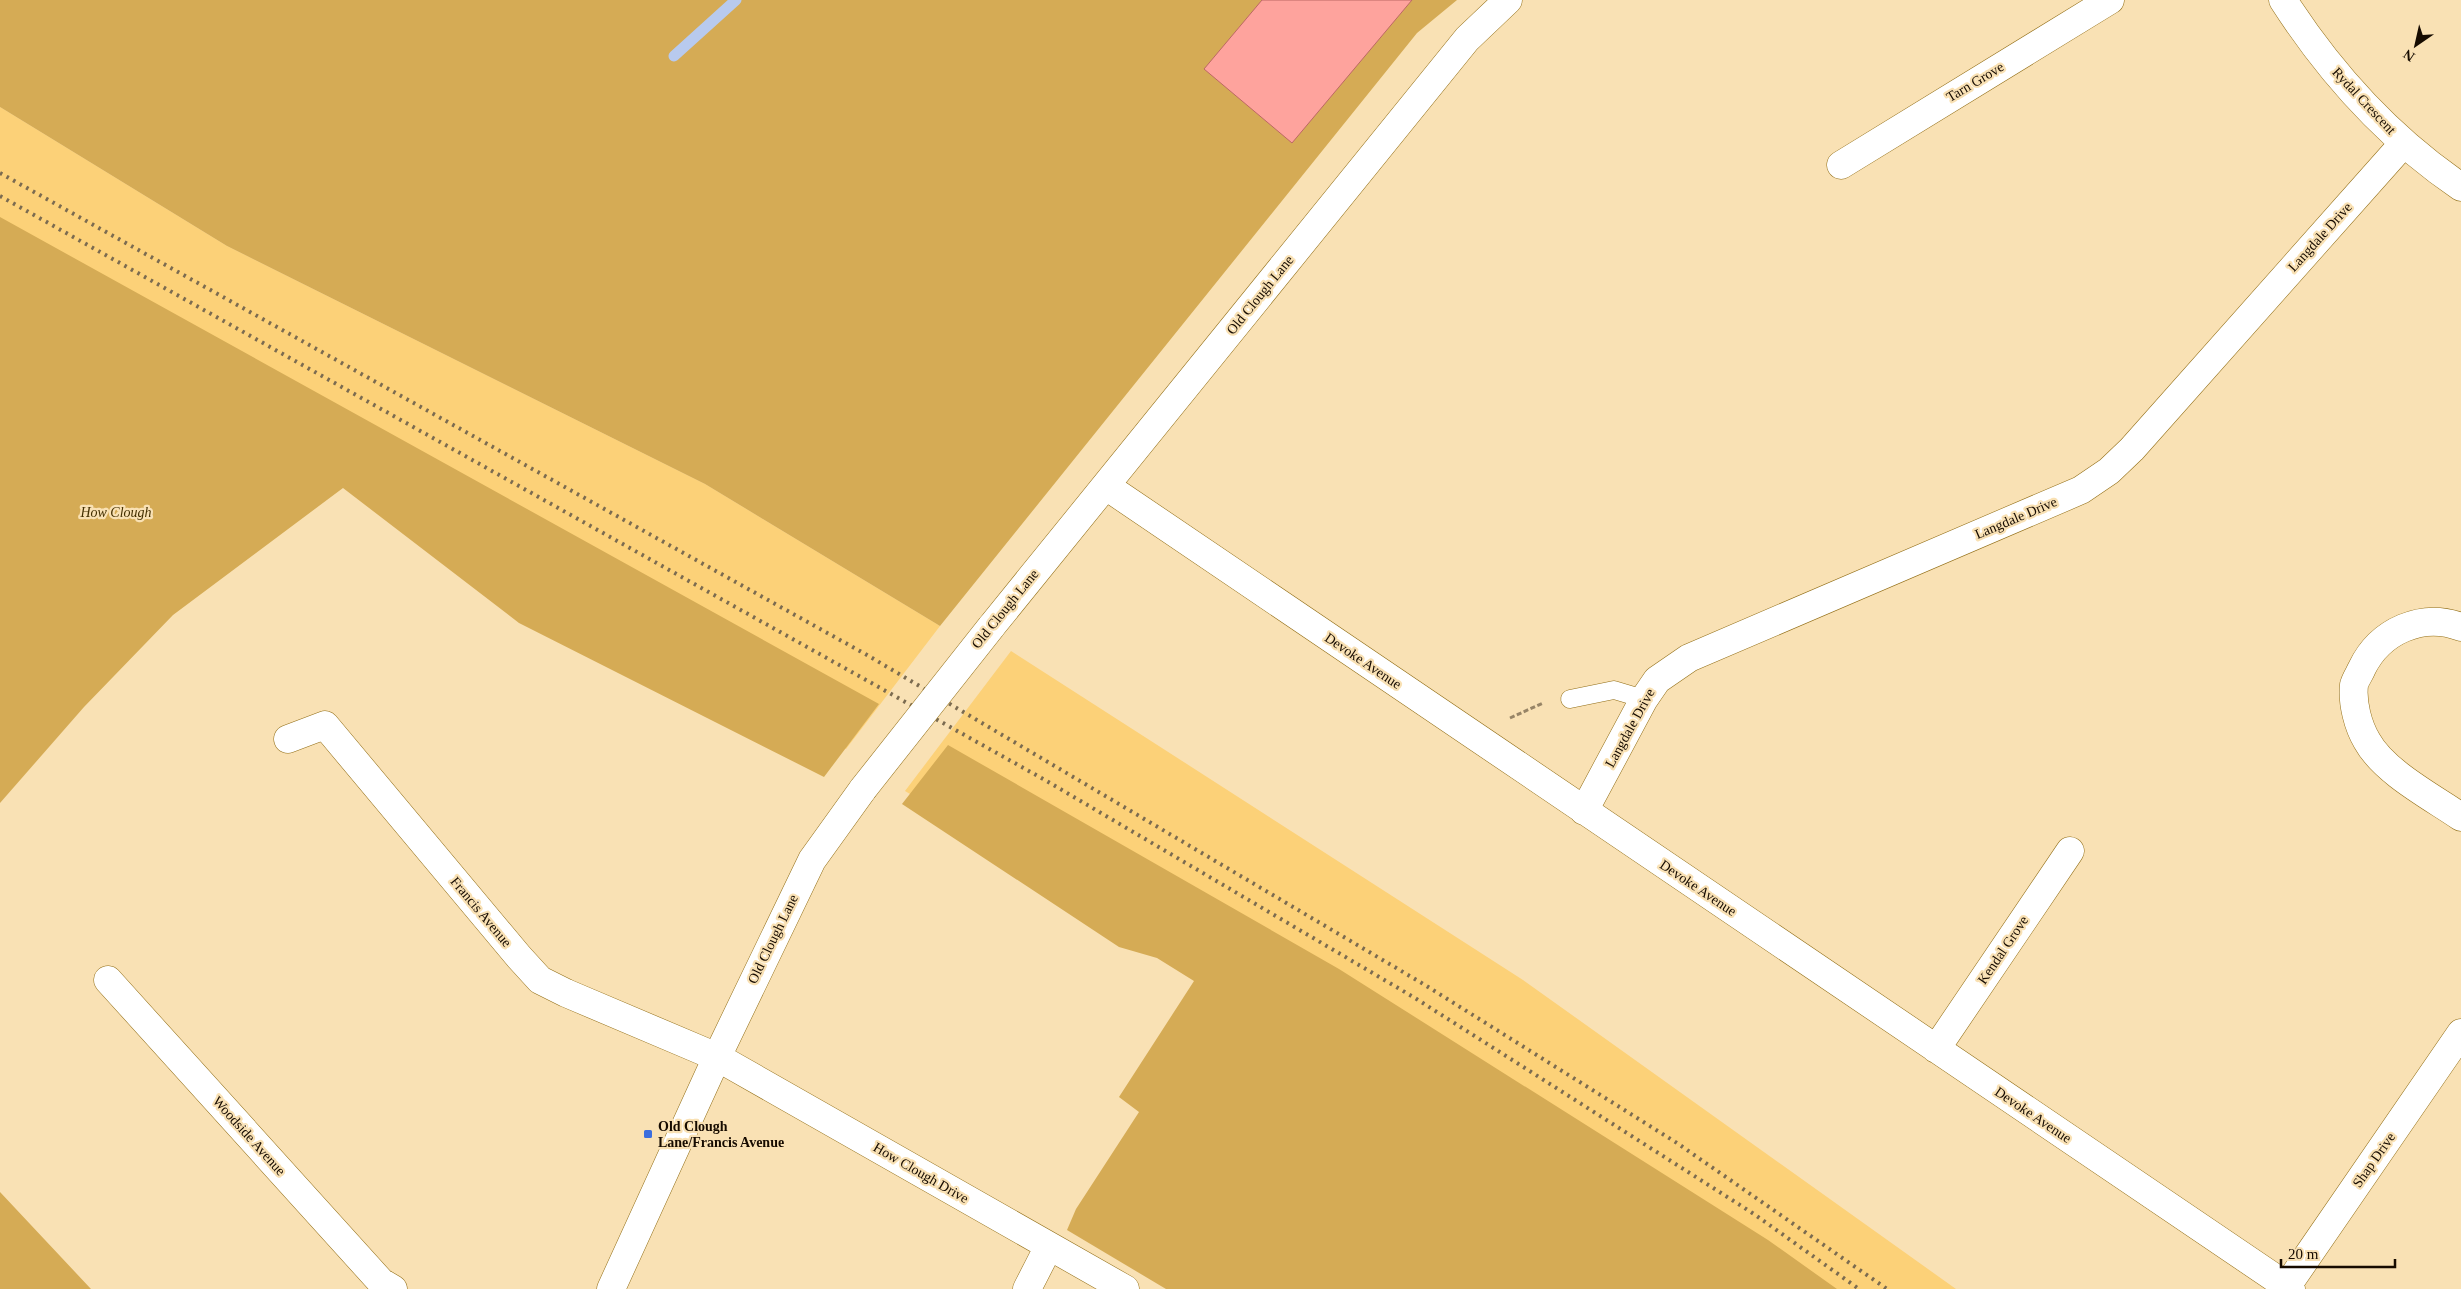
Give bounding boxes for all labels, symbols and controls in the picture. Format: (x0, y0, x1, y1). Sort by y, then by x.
north arrow (2391, 20, 2441, 70)
text: N (2401, 46, 2417, 64)
street label: Tarn Grove (1944, 59, 2006, 105)
street label: Rydal Crescent (2329, 65, 2399, 137)
street label: Langdale Drive (2285, 199, 2355, 275)
street label: Old Clough Lane (1224, 253, 1296, 337)
street label: Langdale Drive (1973, 494, 2059, 542)
park label: How Clough (79, 505, 152, 520)
street label: Old Clough Lane (969, 567, 1041, 651)
street label: Devoke Avenue (1322, 630, 1404, 692)
street label: Langdale Drive (1602, 686, 1658, 770)
street label: Devoke Avenue (1657, 857, 1739, 919)
street label: Francis Avenue (447, 874, 515, 950)
street label: Old Clough Lane (745, 892, 801, 986)
street label: Kendal Grove (1975, 913, 2031, 987)
street label: Devoke Avenue (1992, 1084, 2074, 1146)
street label: Woodside Avenue (210, 1093, 288, 1179)
place label: Old Clough Lane/Francis Avenue (658, 1119, 784, 1150)
marker: Old Clough Lane/Francis Avenue (642, 1128, 654, 1140)
street label: Shap Drive (2350, 1130, 2398, 1190)
street label: How Clough Drive (871, 1140, 971, 1206)
scale bar (2281, 1236, 2395, 1268)
text: 20 m (2288, 1246, 2319, 1262)

